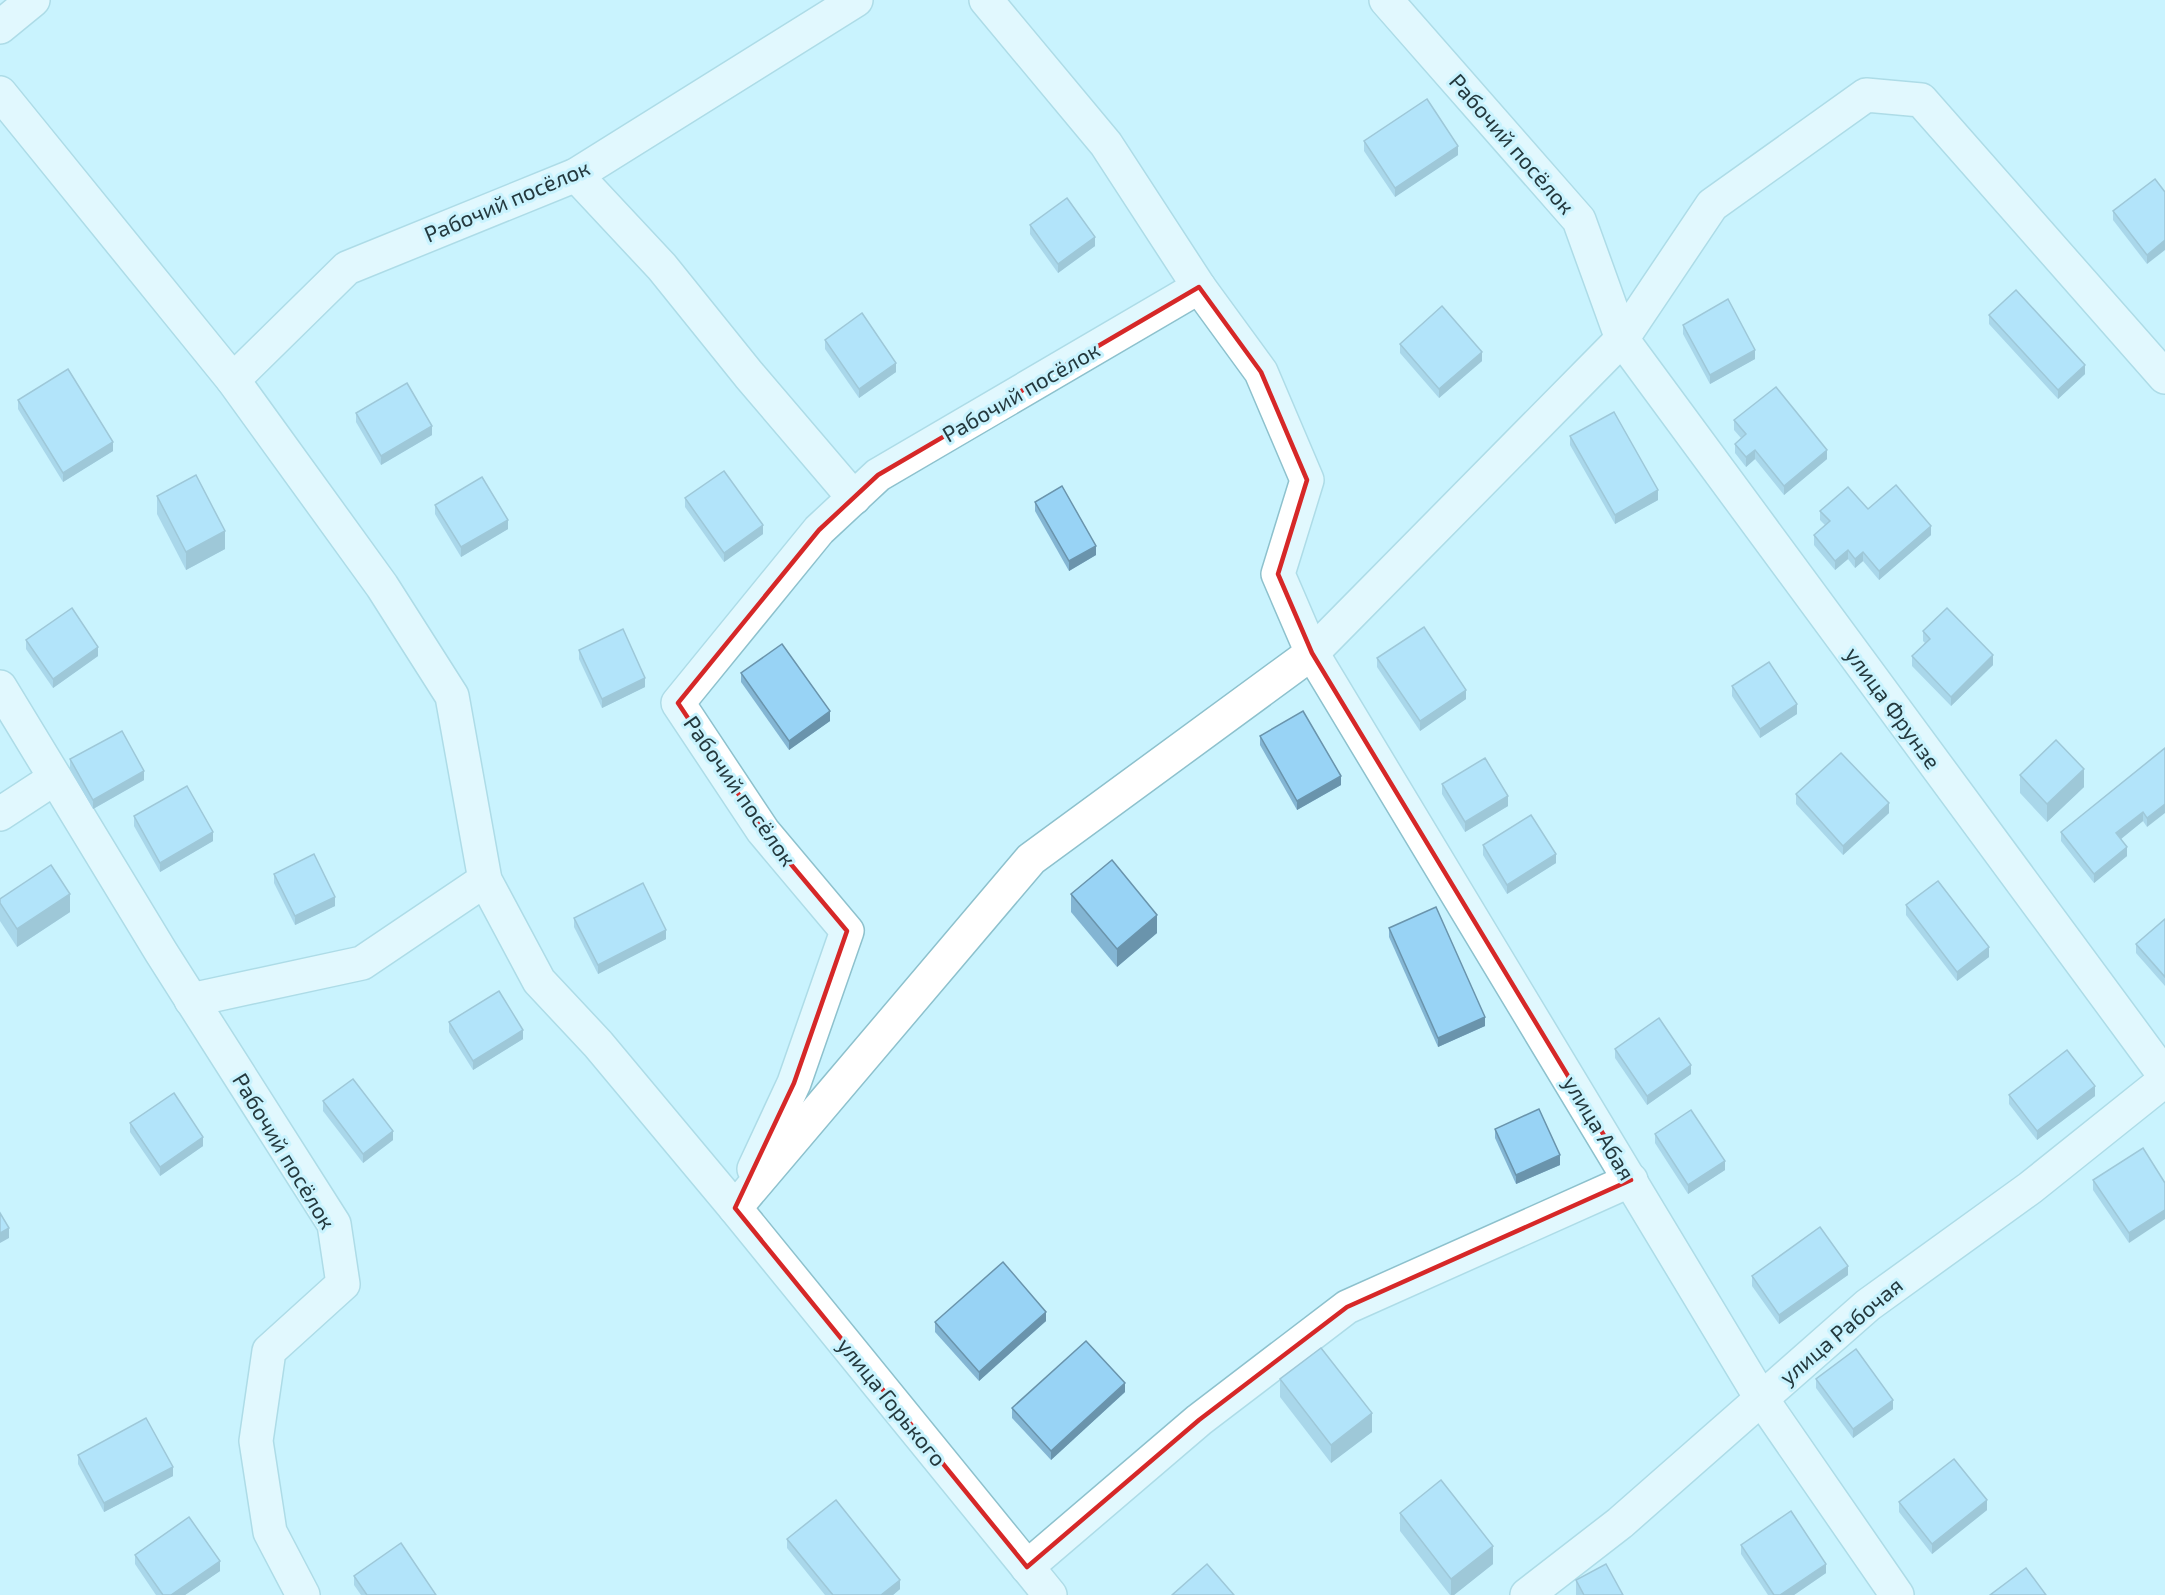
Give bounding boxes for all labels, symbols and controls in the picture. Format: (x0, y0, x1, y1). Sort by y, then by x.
street label: Рабочий посёлок (1445, 68, 1581, 219)
street label: Рабочий посёлок (420, 153, 593, 247)
street label: Рабочий посёлок (937, 335, 1104, 447)
street label: улица Фрунзе (1840, 641, 1947, 774)
street label: Рабочий посёлок (679, 710, 802, 871)
street label: Рабочий посёлок (228, 1068, 342, 1233)
street label: улица Абая (1558, 1071, 1641, 1185)
street label: улица Рабочая (1774, 1271, 1908, 1390)
street label: улица Горького (832, 1332, 953, 1472)

